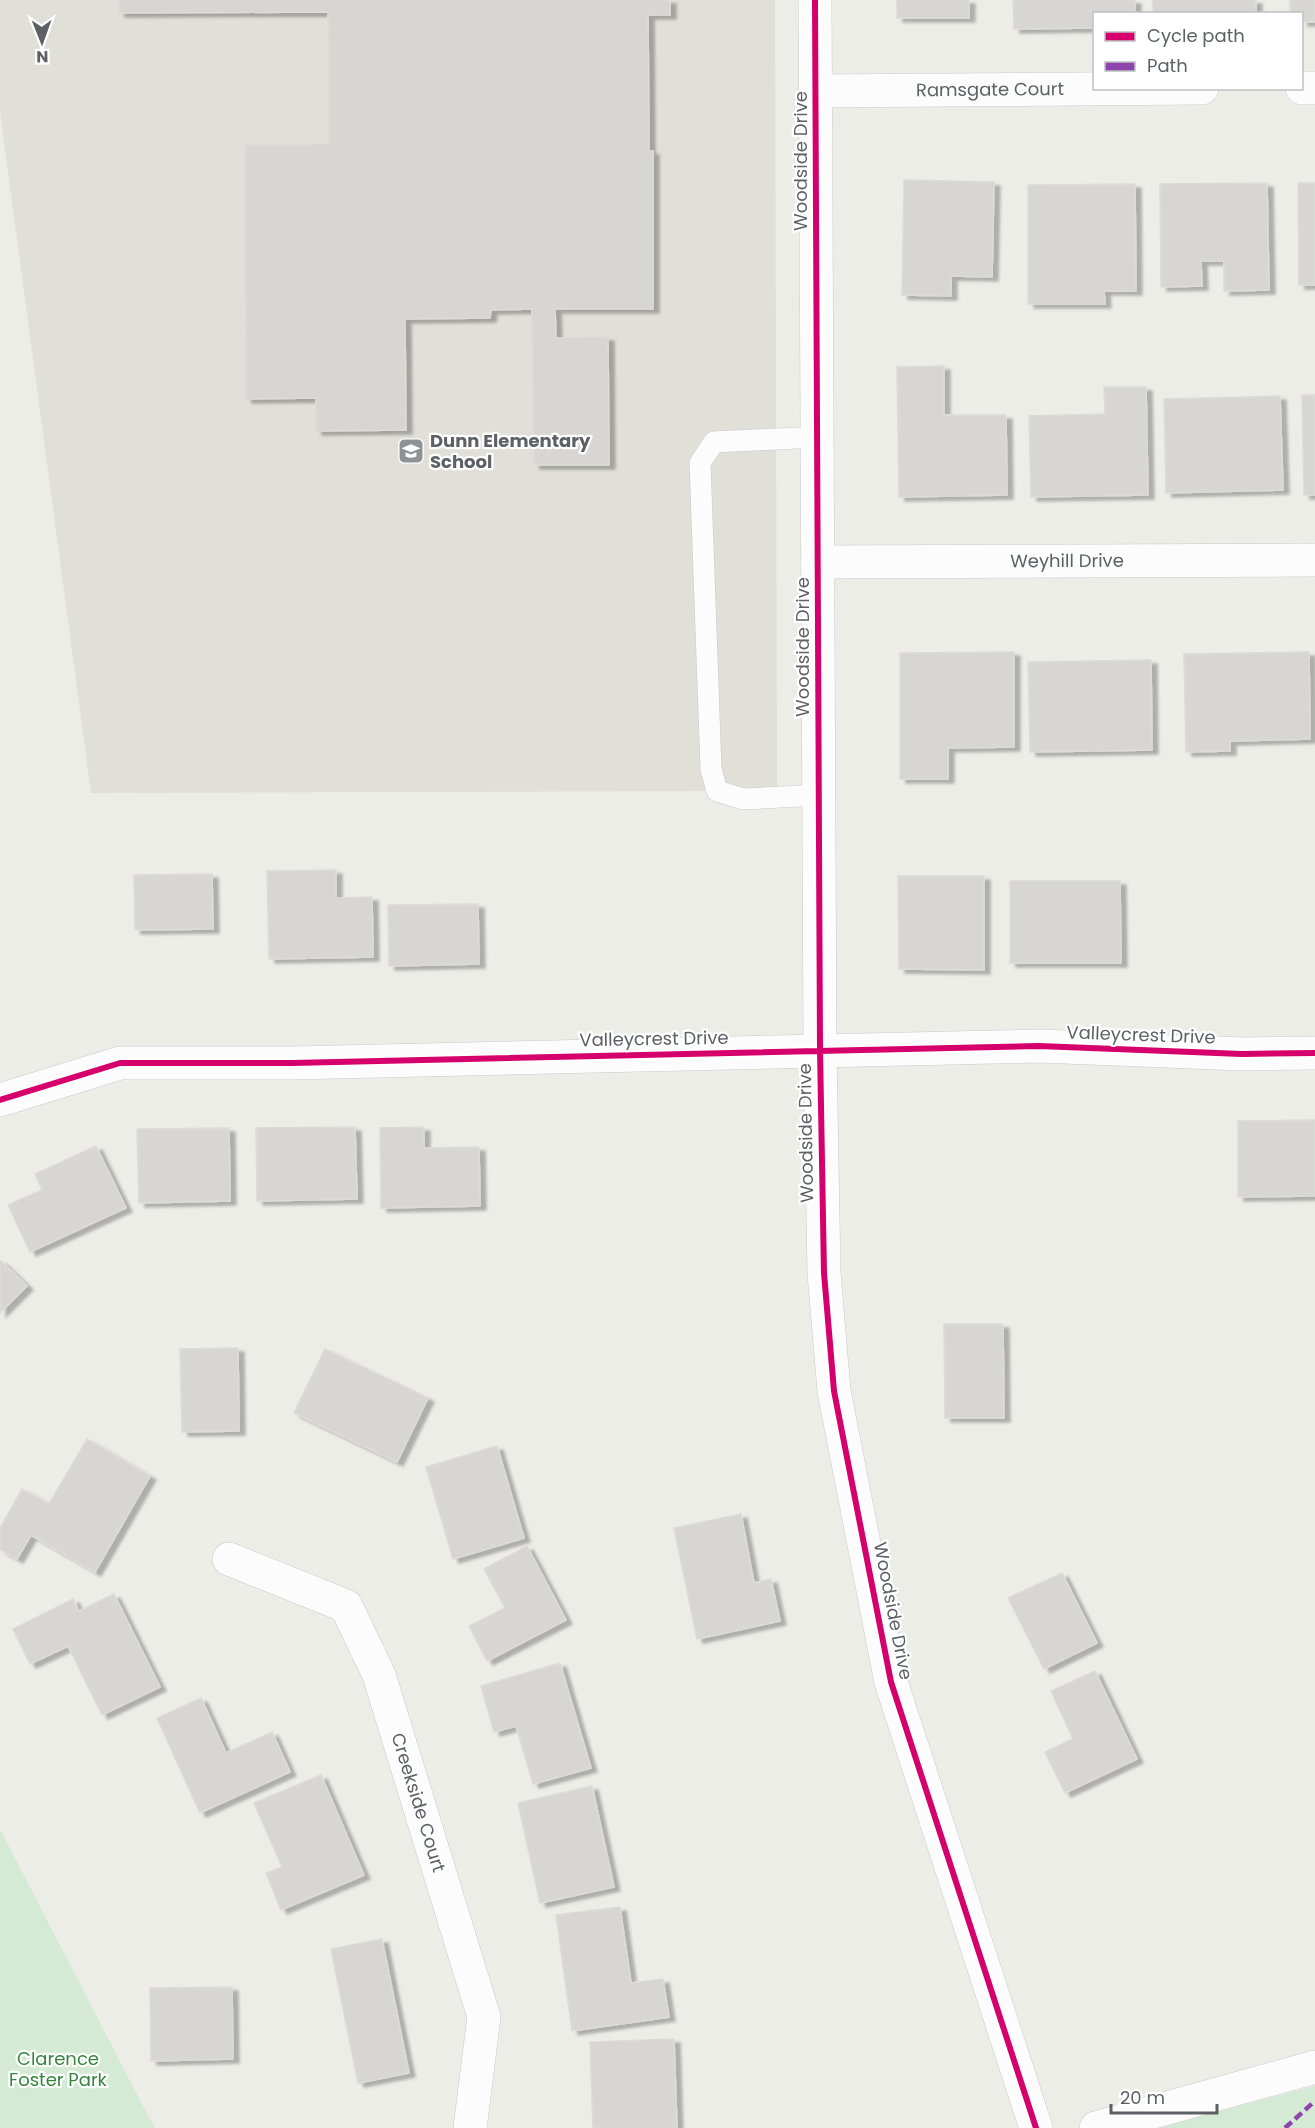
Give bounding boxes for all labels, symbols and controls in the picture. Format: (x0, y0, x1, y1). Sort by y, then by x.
north arrow (12, 12, 72, 72)
legend (1093, 12, 1303, 90)
text: Cycle path (1147, 23, 1245, 48)
text: N (36, 45, 48, 68)
text: Path (1147, 53, 1188, 78)
street label: Ramsgate Court (916, 76, 1064, 102)
street label: Woodside Drive (788, 91, 813, 231)
place label: Dunn Elementary School (430, 428, 591, 474)
school or university icon: Dunn Elementary School (396, 436, 426, 466)
street label: Weyhill Drive (1010, 548, 1124, 573)
street label: Woodside Drive (790, 577, 815, 717)
street label: Valleycrest Drive (1066, 1019, 1216, 1050)
street label: Valleycrest Drive (579, 1025, 729, 1052)
street label: Woodside Drive (792, 1063, 819, 1203)
street label: Woodside Drive (868, 1540, 919, 1682)
street label: Creekside Court (385, 1730, 452, 1875)
park label: Clarence Foster Park (9, 2046, 108, 2092)
scale bar (1111, 2077, 1218, 2115)
text: 20 m (1120, 2085, 1165, 2110)

